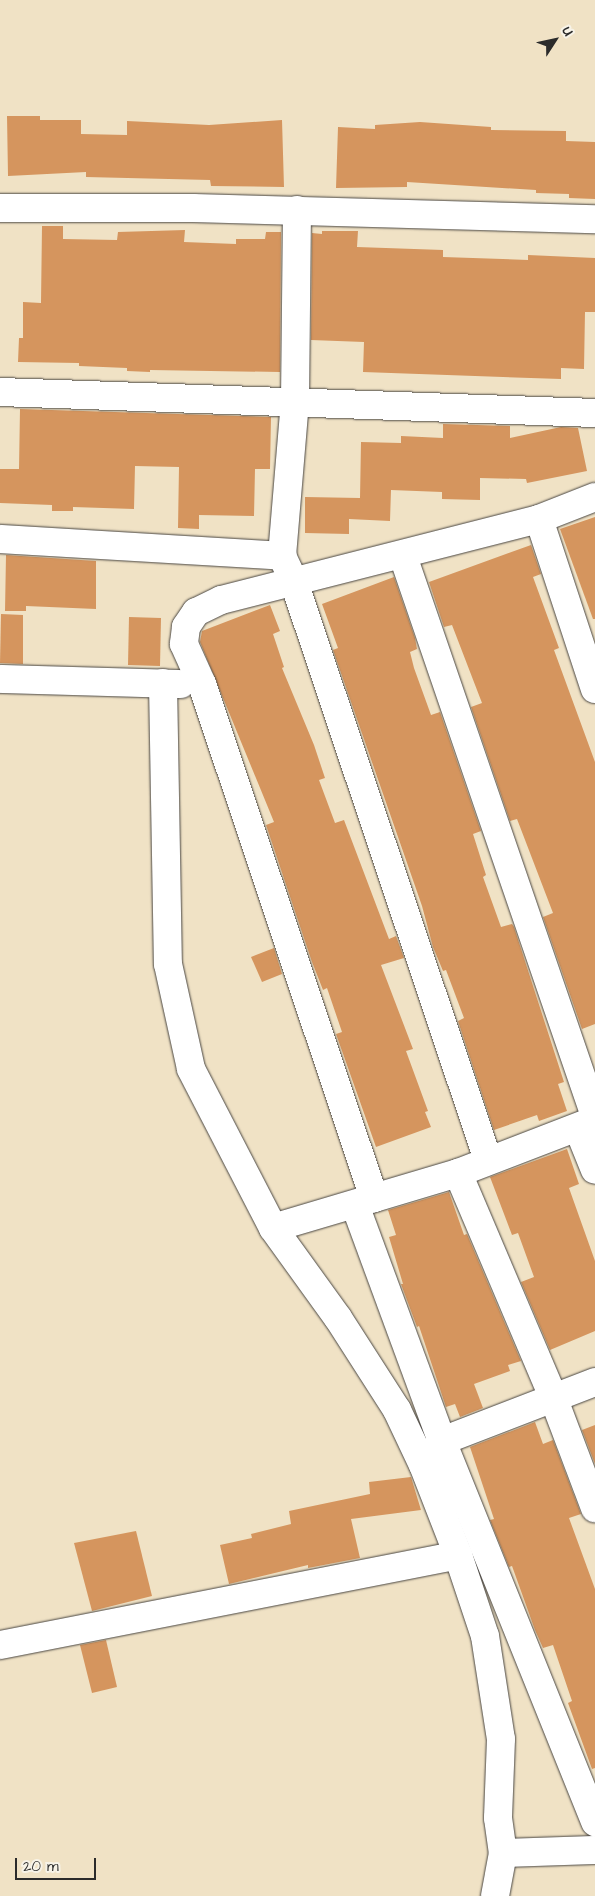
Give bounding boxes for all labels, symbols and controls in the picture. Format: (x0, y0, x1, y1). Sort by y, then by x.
north arrow (530, 15, 580, 65)
text: U (557, 22, 578, 40)
scale bar (18, 1848, 99, 1880)
text: 20 m (23, 1856, 59, 1877)

